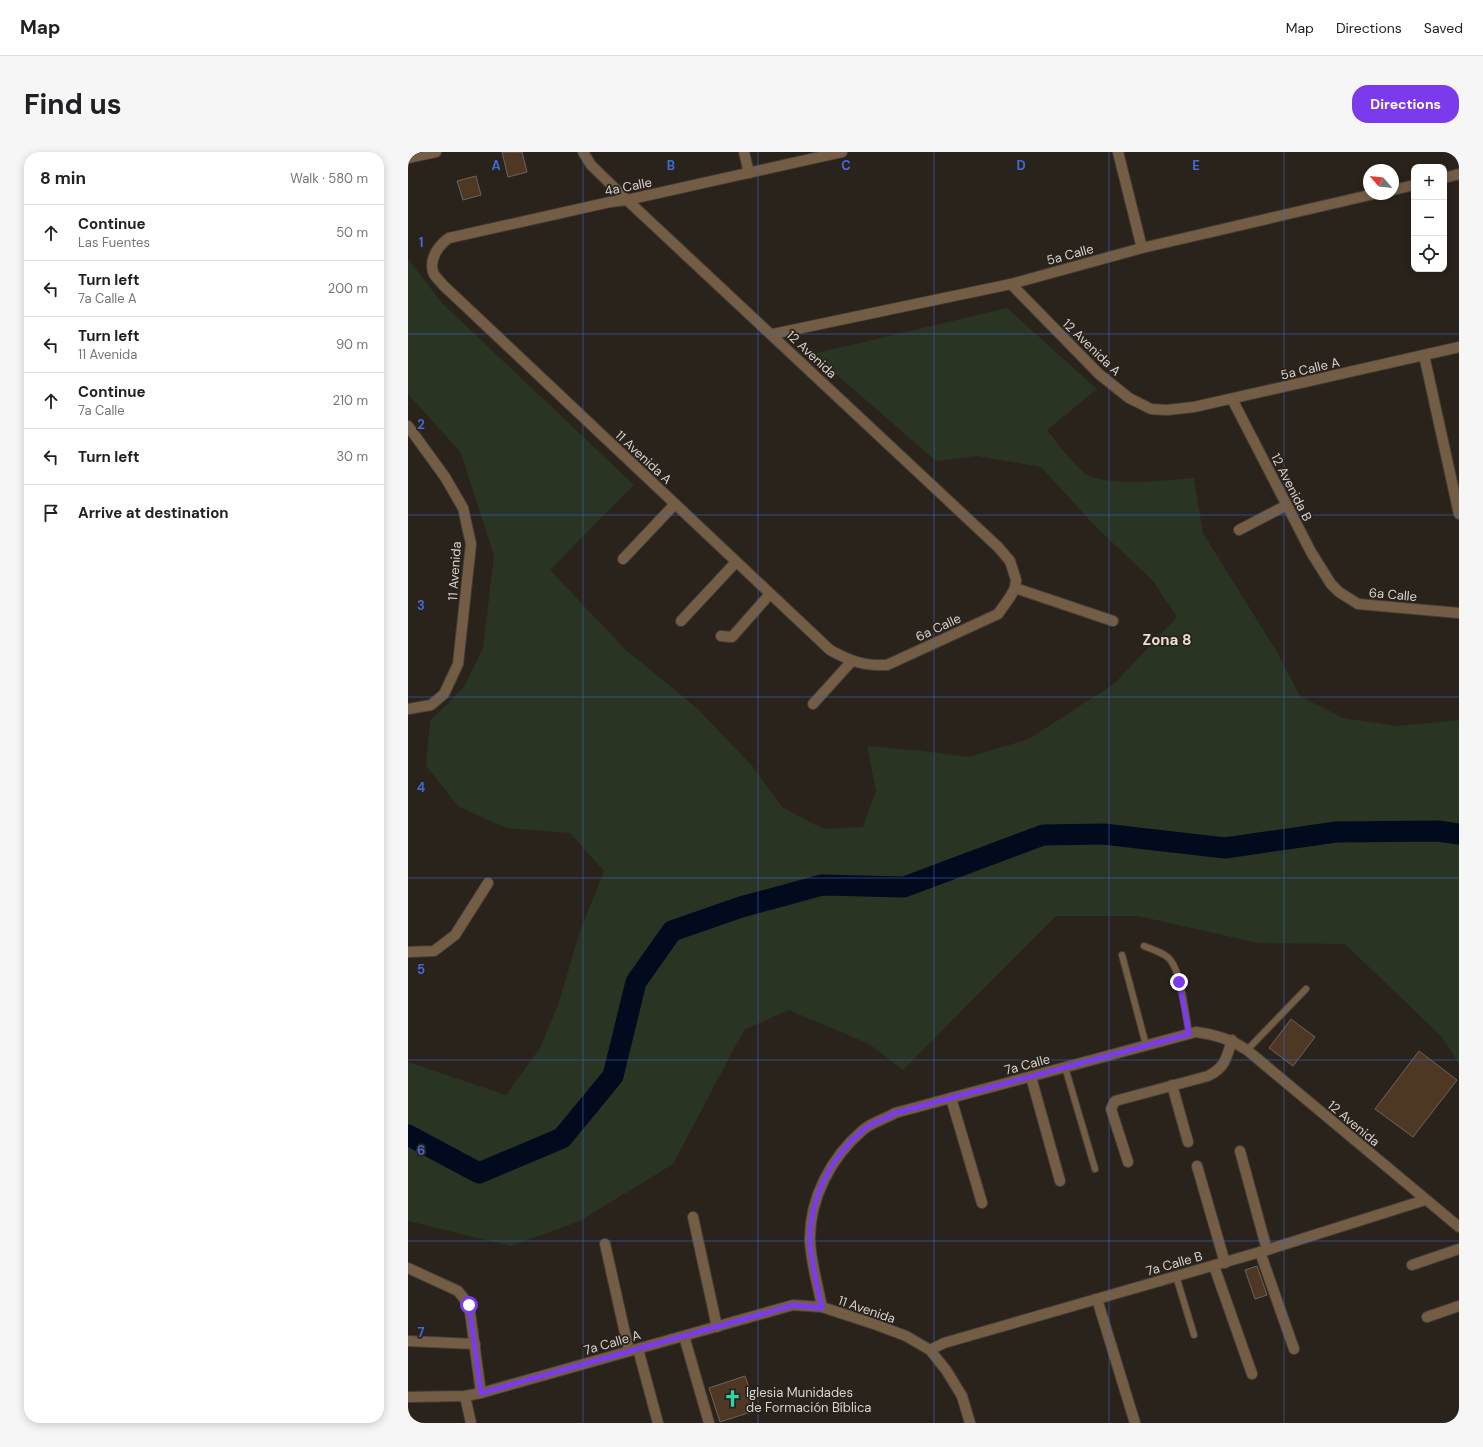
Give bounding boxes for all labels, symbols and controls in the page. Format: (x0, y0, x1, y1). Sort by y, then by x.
text: Map (20, 15, 60, 40)
text: Map (1286, 19, 1314, 37)
text: Directions (1336, 19, 1402, 37)
text: Saved (1424, 19, 1463, 37)
button: Directions (1352, 85, 1459, 123)
text: Find us (24, 86, 122, 123)
text: A (491, 157, 501, 174)
text: B (667, 157, 675, 174)
text: C (841, 157, 851, 174)
text: D (1016, 157, 1026, 174)
text: E (1192, 157, 1200, 174)
north arrow (1363, 164, 1399, 200)
map controls (1411, 164, 1447, 272)
button: + (1411, 164, 1447, 200)
text: 8 min (40, 167, 86, 189)
text: Walk · 580 m (290, 170, 368, 187)
street label: 4a Calle (603, 174, 653, 199)
button: − (1411, 200, 1447, 236)
text: Continue (78, 214, 146, 234)
icon: ahead (40, 222, 62, 244)
text: 50 m (336, 224, 368, 241)
text: Las Fuentes (78, 234, 150, 251)
text: 1 (419, 234, 423, 251)
button: locate (1411, 236, 1447, 272)
street label: 5a Calle (1045, 240, 1096, 269)
text: Turn left (78, 270, 139, 290)
icon: left (40, 278, 62, 300)
text: 200 m (328, 280, 368, 297)
text: 7a Calle A (78, 290, 137, 307)
street label: 12 Avenida A (1059, 315, 1125, 380)
text: Turn left (78, 326, 139, 346)
street label: 12 Avenida (783, 327, 840, 382)
icon: left (40, 334, 62, 356)
text: 90 m (336, 336, 368, 353)
text: 11 Avenida (78, 346, 137, 363)
street label: 5a Calle A (1279, 353, 1342, 384)
text: Continue (78, 382, 146, 402)
icon: ahead (40, 390, 62, 412)
text: 210 m (333, 392, 368, 409)
text: 7a Calle (78, 402, 125, 419)
text: 2 (417, 416, 425, 433)
street label: 11 Avenida A (612, 427, 676, 488)
icon: left (40, 446, 62, 468)
text: Turn left (78, 447, 139, 467)
text: 30 m (336, 448, 368, 465)
street label: 12 Avenida B (1267, 450, 1316, 524)
icon: arrive (40, 502, 62, 524)
text: Arrive at destination (78, 503, 229, 523)
street label: 11 Avenida (444, 541, 465, 601)
street label: 6a Calle (1368, 584, 1418, 605)
text: 3 (417, 597, 425, 614)
street label: 6a Calle (913, 610, 964, 645)
district label: Zona 8 (1143, 630, 1191, 650)
text: 4 (417, 779, 425, 796)
text: 5 (417, 961, 425, 978)
route end (1170, 973, 1188, 991)
street label: 7a Calle (1002, 1050, 1052, 1079)
street label: 12 Avenida (1324, 1097, 1383, 1150)
text: 6 (417, 1142, 425, 1159)
street label: 7a Calle B (1144, 1247, 1204, 1280)
street label: 11 Avenida (836, 1292, 898, 1327)
route start (460, 1296, 478, 1314)
text: 7 (418, 1324, 425, 1341)
street label: 7a Calle A (582, 1326, 643, 1359)
place label: Iglesia Munidades de Formación Bíblica (746, 1384, 871, 1416)
church icon: Iglesia Munidades de Formación Bíblica (723, 1389, 743, 1409)

